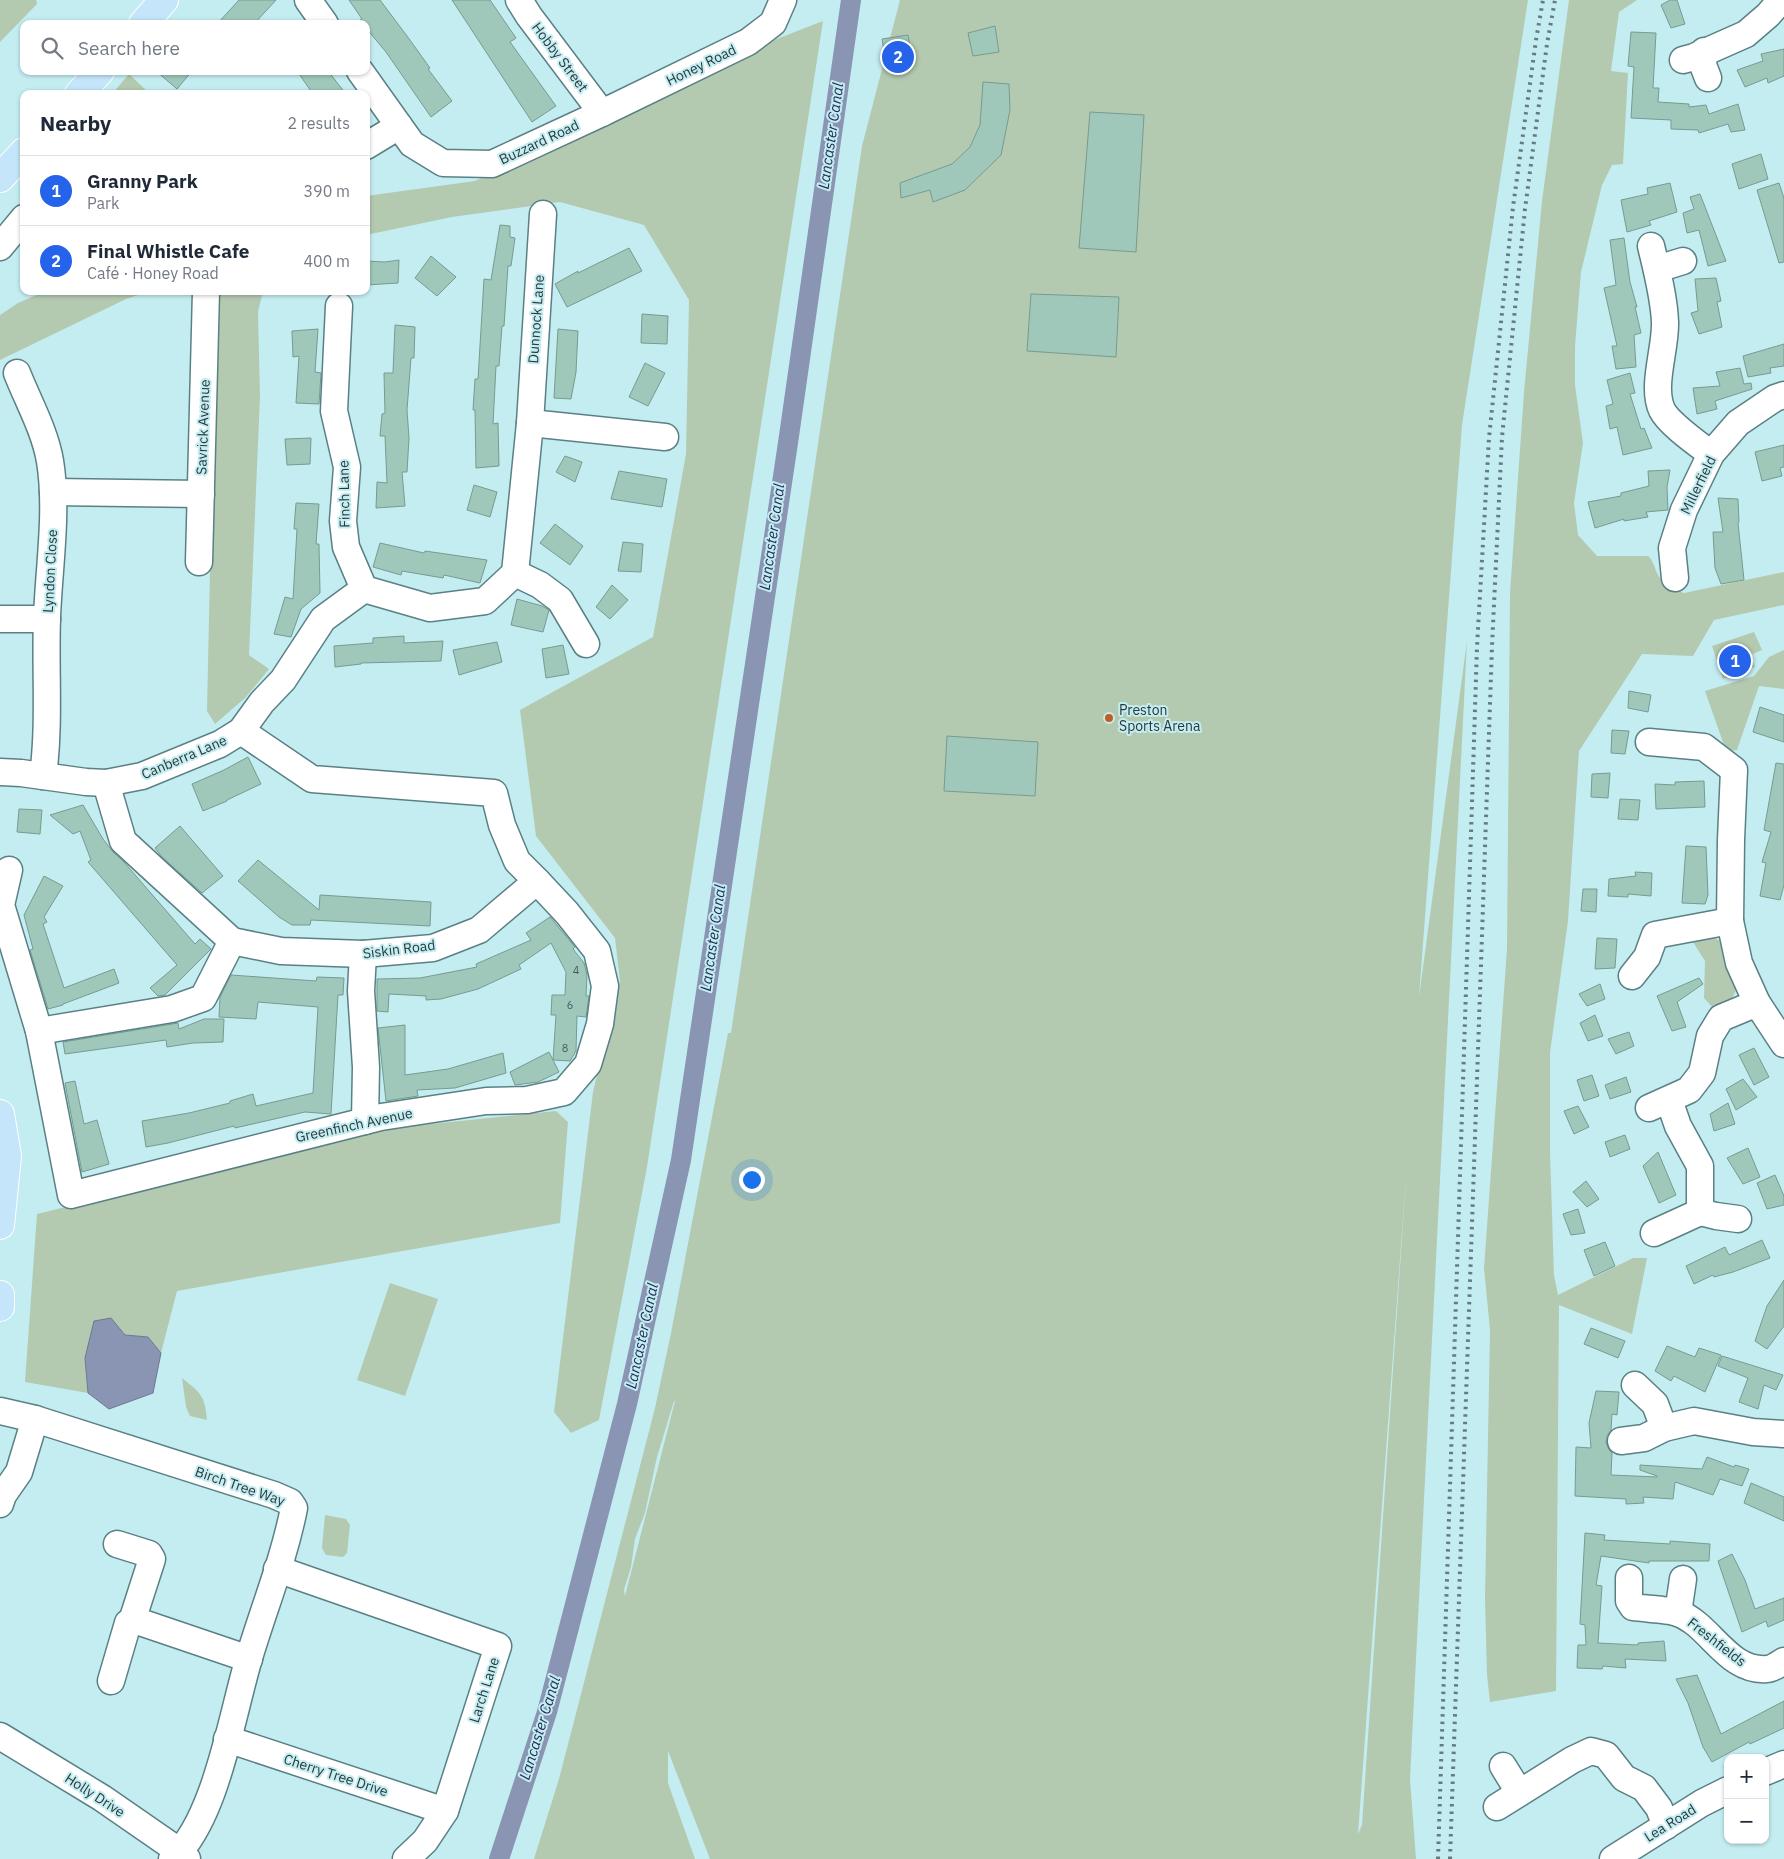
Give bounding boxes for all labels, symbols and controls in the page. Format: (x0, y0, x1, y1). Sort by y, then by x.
street label: Hobby Street (528, 19, 592, 95)
search box (20, 20, 370, 75)
icon: search (38, 34, 66, 62)
text: Search here (78, 36, 180, 60)
pin: 2 (882, 38, 914, 76)
street label: Honey Road (663, 40, 739, 90)
water label: Lancaster Canal (814, 81, 847, 190)
text: Nearby (40, 109, 111, 137)
text: 2 results (287, 113, 350, 133)
street label: Buzzard Road (496, 116, 582, 168)
text: Granny Park (87, 169, 198, 193)
text: 1 (51, 181, 61, 201)
text: 390 m (303, 181, 350, 201)
text: Park (87, 193, 119, 213)
text: Final Whistle Cafe (87, 239, 249, 263)
text: 2 (51, 251, 61, 271)
text: 400 m (303, 251, 350, 271)
text: Café · Honey Road (87, 263, 219, 283)
street label: Dunnock Lane (524, 274, 548, 364)
street label: Savrick Avenue (192, 379, 214, 475)
street label: Millerfield (1676, 453, 1720, 517)
street label: Finch Lane (334, 460, 354, 528)
water label: Lancaster Canal (755, 482, 788, 591)
street label: Lyndon Close (39, 529, 61, 613)
pin: 1 (1719, 642, 1751, 680)
place label: Preston Sports Arena (1119, 701, 1201, 735)
marker: Preston Sports Arena (1103, 712, 1115, 724)
street label: Canberra Lane (139, 731, 230, 783)
water label: Lancaster Canal (696, 883, 729, 992)
street label: Siskin Road (362, 936, 436, 962)
house number: 4 (573, 963, 580, 977)
house number: 6 (567, 998, 573, 1012)
house number: 8 (562, 1041, 568, 1055)
street label: Greenfinch Avenue (294, 1104, 414, 1146)
your location (739, 1167, 765, 1193)
water label: Lancaster Canal (621, 1281, 662, 1390)
street label: Birch Tree Way (193, 1462, 287, 1510)
street label: Freshfields (1684, 1614, 1750, 1671)
street label: Larch Lane (465, 1655, 503, 1725)
water label: Lancaster Canal (515, 1674, 564, 1782)
street label: Cherry Tree Drive (282, 1750, 391, 1800)
map controls (1724, 1754, 1769, 1844)
button: + (1724, 1754, 1769, 1799)
street label: Holly Drive (62, 1769, 129, 1821)
button: − (1724, 1799, 1769, 1844)
street label: Lea Road (1641, 1800, 1699, 1846)

